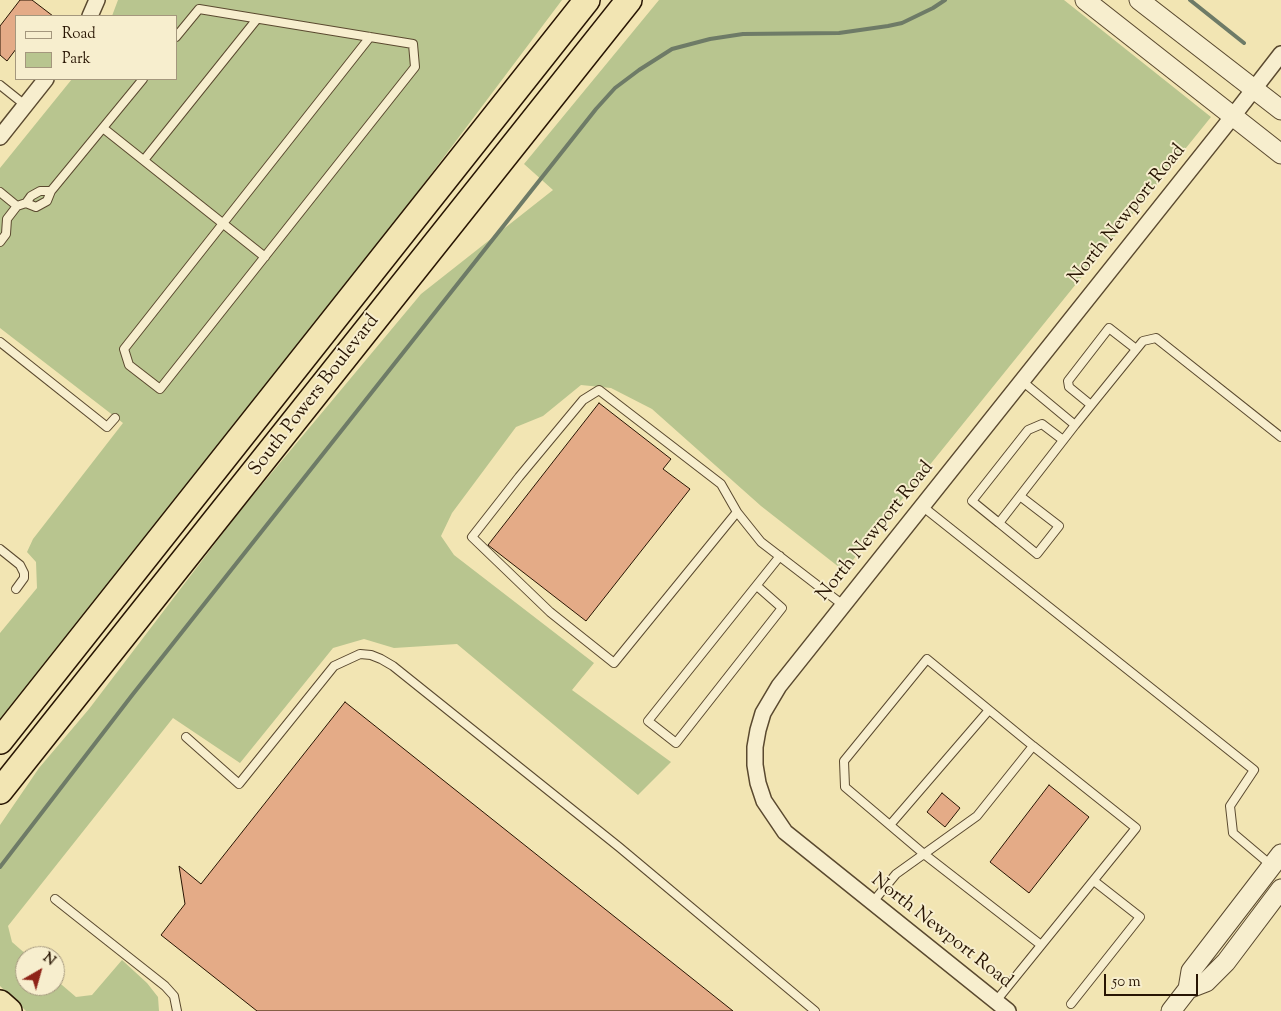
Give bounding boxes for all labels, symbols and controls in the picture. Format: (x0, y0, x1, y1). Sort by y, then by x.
legend (15, 15, 178, 80)
text: Road (62, 24, 96, 45)
text: Park (62, 49, 91, 70)
street label: North Newport Road (1065, 141, 1191, 289)
street label: South Powers Boulevard (245, 311, 385, 481)
street label: North Newport Road (813, 458, 939, 606)
street label: North Newport Road (866, 870, 1016, 994)
north arrow (15, 946, 65, 996)
text: N (38, 949, 59, 971)
scale bar (1106, 964, 1200, 996)
text: 50 m (1112, 972, 1141, 993)

